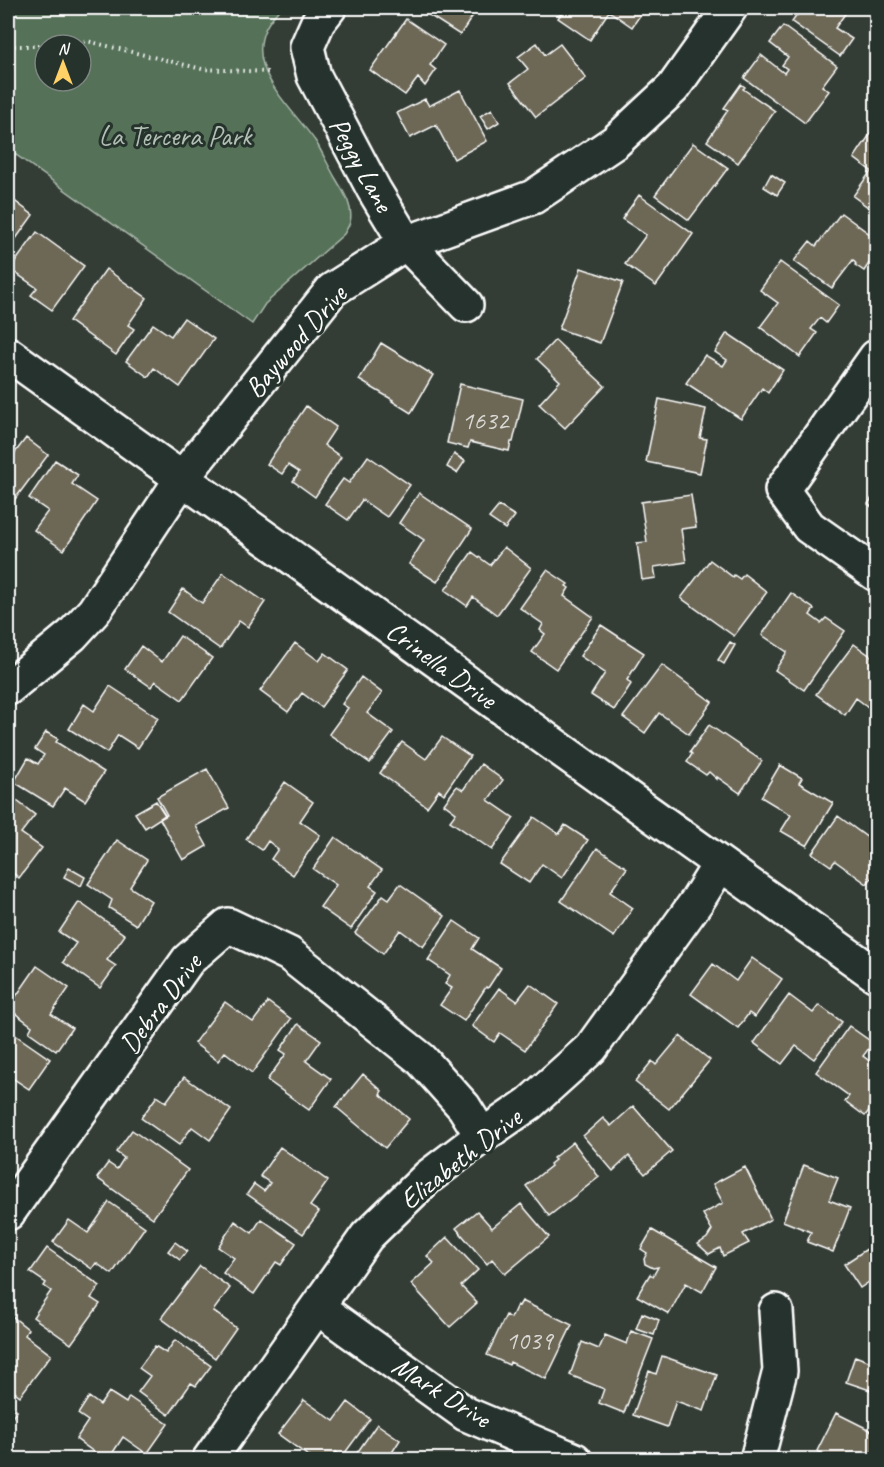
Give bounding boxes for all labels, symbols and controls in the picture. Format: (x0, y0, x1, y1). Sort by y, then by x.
north arrow (33, 33, 93, 93)
text: N (58, 39, 71, 59)
street label: Peggy Lane (321, 111, 403, 219)
park label: La Tercera Park (99, 118, 253, 153)
street label: Baywood Drive (237, 276, 355, 405)
house number: 1632 (462, 404, 511, 437)
street label: Crinella Drive (380, 613, 505, 717)
street label: Debra Drive (112, 945, 210, 1060)
street label: Elizabeth Drive (392, 1099, 530, 1217)
house number: 1039 (506, 1324, 555, 1357)
street label: Mark Drive (386, 1348, 499, 1436)

